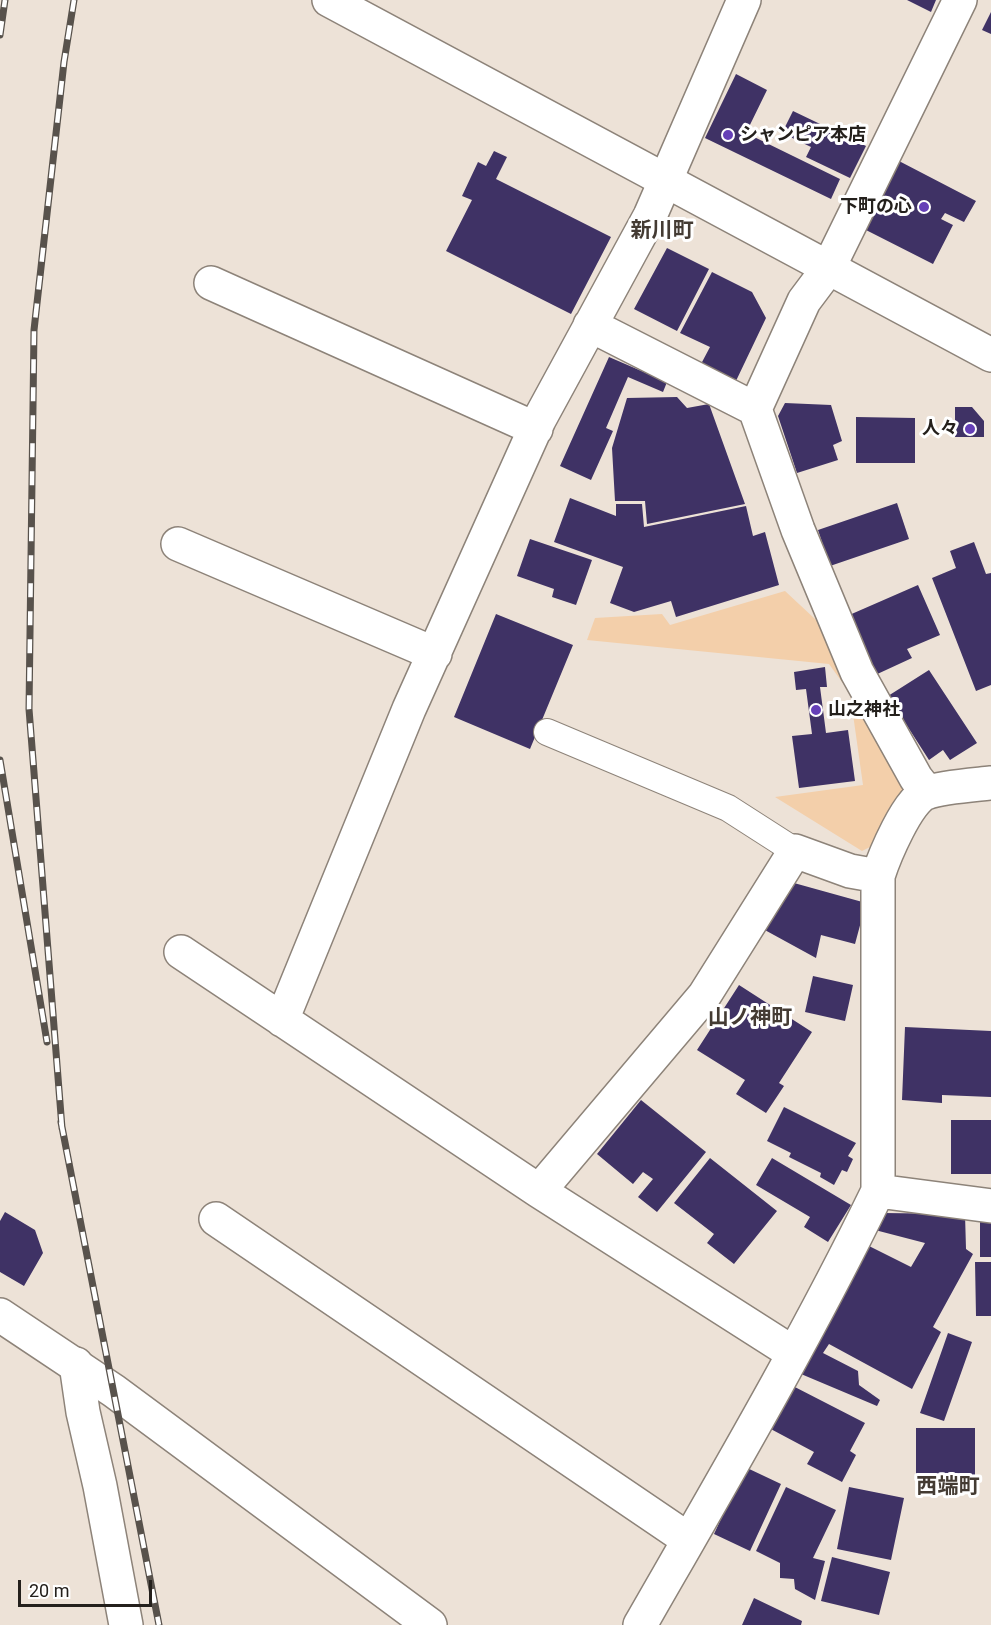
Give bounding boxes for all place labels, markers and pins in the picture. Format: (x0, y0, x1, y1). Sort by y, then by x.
place label: シャンピア本店 (740, 124, 866, 146)
marker: シャンピア本店 (721, 128, 735, 142)
place label: 下町の心 (840, 196, 912, 218)
marker: 下町の心 (917, 200, 931, 214)
place label: 人々 (922, 418, 958, 440)
marker: 人々 (963, 422, 977, 436)
place label: 山之神社 (828, 699, 900, 721)
marker: 山之神社 (809, 703, 823, 717)

